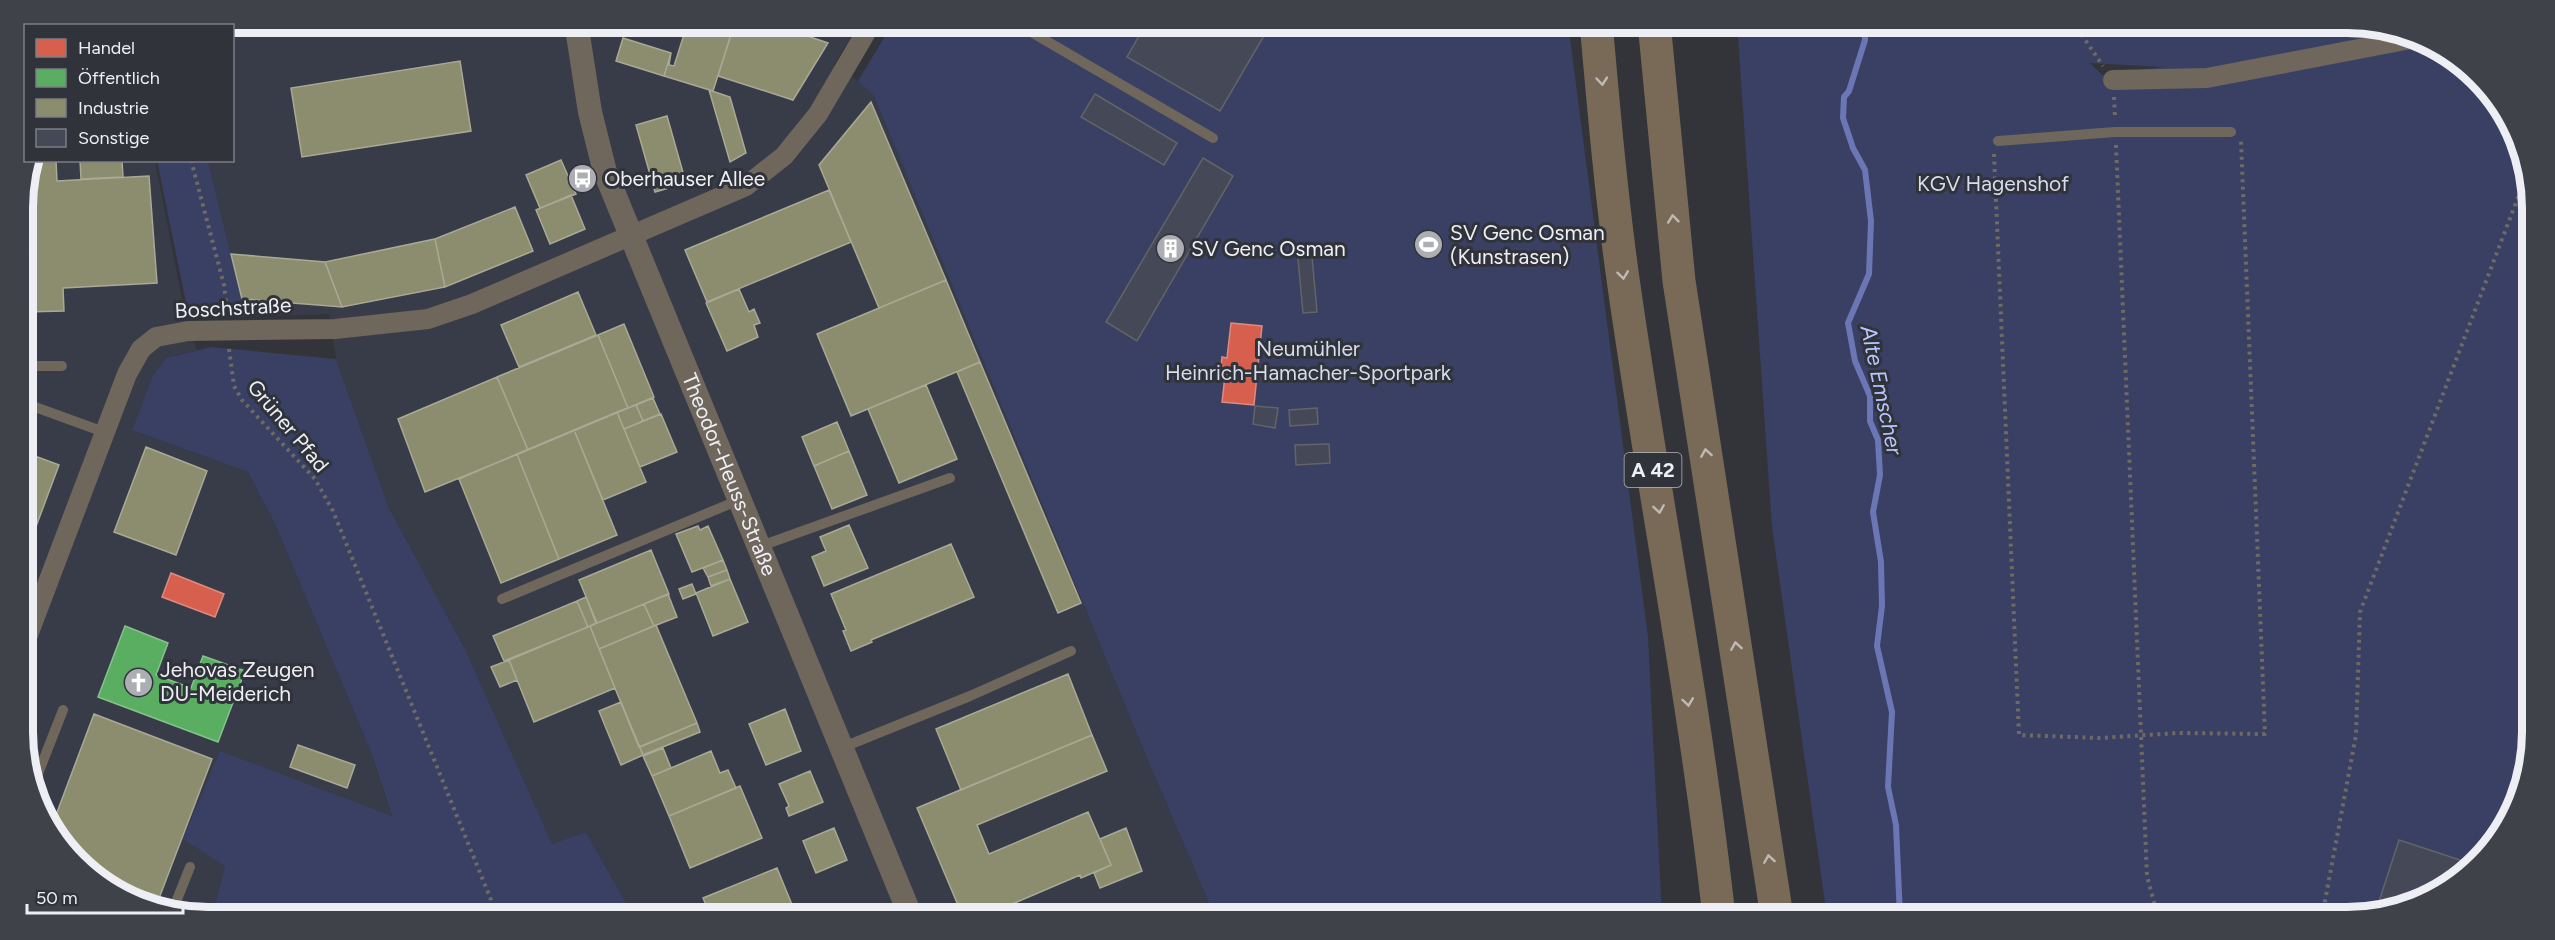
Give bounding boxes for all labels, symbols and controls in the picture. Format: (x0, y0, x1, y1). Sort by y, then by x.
legend (24, 24, 234, 162)
text: Handel (78, 37, 135, 59)
text: Öffentlich (78, 67, 160, 89)
one-way arrow (1595, 76, 1608, 85)
text: Industrie (78, 97, 149, 119)
text: Sonstige (78, 127, 149, 149)
bus stop icon: Oberhauser Allee (567, 163, 599, 195)
place label: Oberhauser Allee (604, 166, 765, 191)
park label: KGV Hagenshof (1917, 171, 2069, 196)
one-way arrow (1667, 214, 1679, 223)
place label: SV Genc Osman (Kunstrasen) (1450, 220, 1605, 269)
sports icon: SV Genc Osman (Kunstrasen) (1413, 229, 1445, 261)
building icon: SV Genc Osman (1154, 233, 1186, 265)
place label: SV Genc Osman (1191, 236, 1346, 261)
one-way arrow (1616, 270, 1628, 279)
street label: Boschstraße (174, 292, 292, 323)
water label: Alte Emscher (1854, 322, 1909, 459)
park label: Neumühler Heinrich-Hamacher-Sportpark (1165, 336, 1452, 385)
street label: Theodor-Heuss-Straße (677, 369, 782, 579)
street label: Grüner Pfad (242, 374, 334, 477)
one-way arrow (1700, 448, 1713, 458)
road number: A 42 (1624, 453, 1682, 487)
one-way arrow (1652, 503, 1665, 513)
one-way arrow (1731, 641, 1743, 650)
place label: Jehovas Zeugen DU-Meiderich (160, 657, 314, 706)
church icon: Jehovas Zeugen DU-Meiderich (123, 666, 155, 698)
one-way arrow (1682, 697, 1694, 706)
one-way arrow (1763, 855, 1775, 864)
scale bar (27, 877, 183, 915)
text: 50 m (36, 887, 78, 909)

